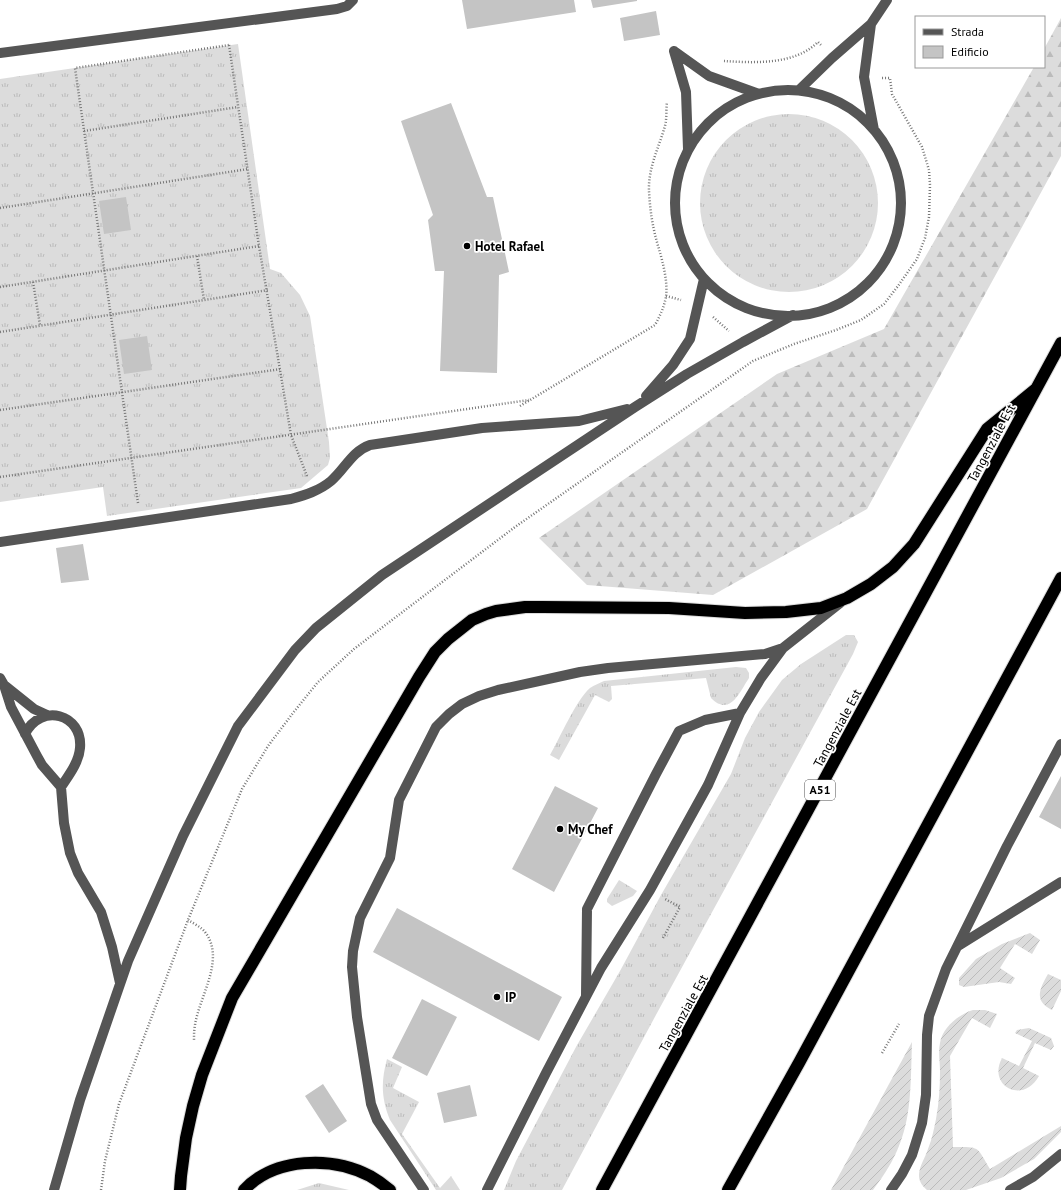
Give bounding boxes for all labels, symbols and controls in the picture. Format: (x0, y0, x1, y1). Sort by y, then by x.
legend (915, 16, 1045, 68)
text: Strada (951, 24, 984, 39)
text: Edificio (951, 44, 989, 59)
place label: Hotel Rafael (475, 238, 544, 255)
marker: Hotel Rafael (462, 241, 472, 251)
street label: Tangenziale Est (964, 401, 1020, 485)
street label: Tangenziale Est (810, 686, 866, 770)
road number: A51 (805, 780, 835, 800)
place label: My Chef (568, 821, 613, 838)
marker: My Chef (555, 824, 565, 834)
street label: Tangenziale Est (655, 971, 712, 1055)
place label: IP (505, 989, 517, 1006)
marker: IP (492, 992, 502, 1002)

